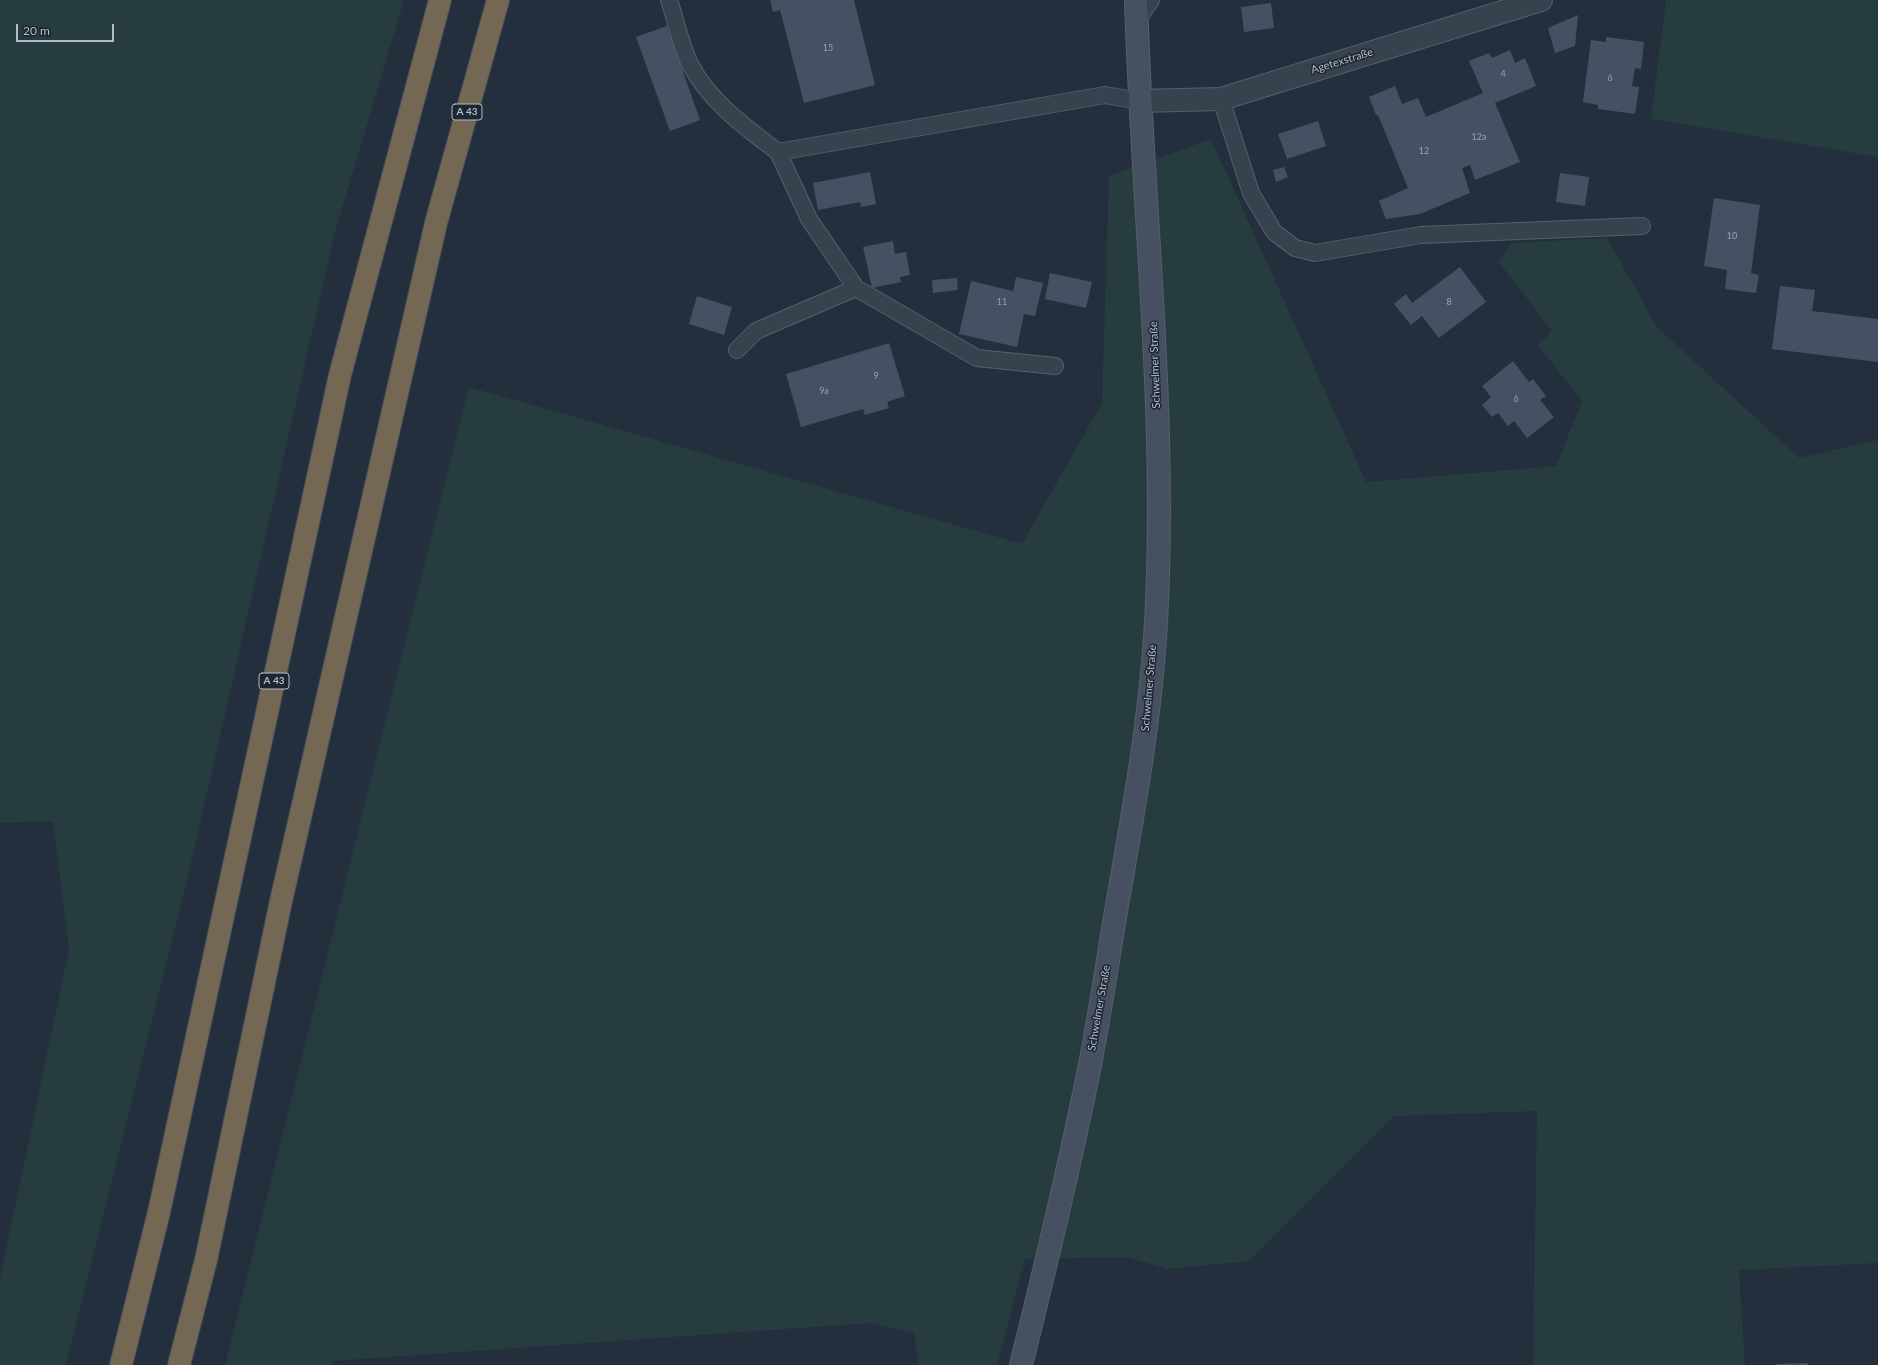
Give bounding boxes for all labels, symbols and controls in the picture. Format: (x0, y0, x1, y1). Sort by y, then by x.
scale bar (18, 16, 116, 42)
text: 20 m (23, 23, 50, 38)
house number: 15 (823, 43, 833, 53)
street label: Agetexstraße (1309, 45, 1375, 77)
house number: 4 (1500, 69, 1506, 79)
house number: 6 (1607, 73, 1613, 83)
road number: A 43 (452, 104, 482, 120)
house number: 12a (1472, 132, 1486, 142)
house number: 12 (1419, 146, 1429, 156)
house number: 10 (1727, 231, 1737, 241)
house number: 11 (997, 297, 1007, 307)
house number: 8 (1446, 297, 1452, 307)
street label: Schwelmer Straße (1147, 321, 1163, 409)
house number: 9 (873, 371, 879, 381)
house number: 9a (819, 386, 829, 396)
house number: 6 (1513, 394, 1519, 404)
street label: Schwelmer Straße (1139, 644, 1159, 732)
road number: A 43 (259, 673, 289, 689)
street label: Schwelmer Straße (1085, 964, 1113, 1052)

